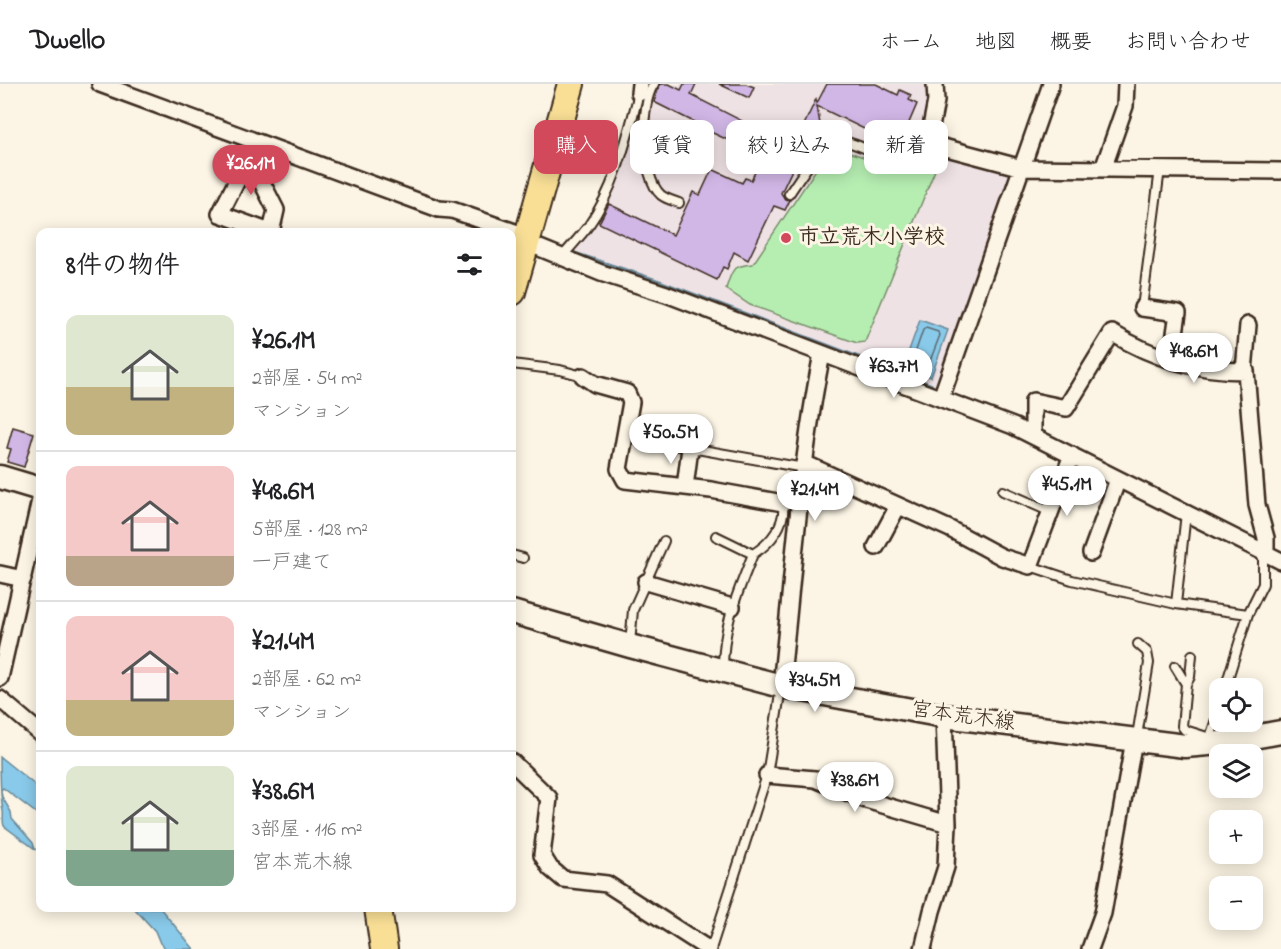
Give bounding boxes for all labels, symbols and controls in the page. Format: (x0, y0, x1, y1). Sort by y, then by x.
text: Dwello (30, 21, 105, 62)
text: ホーム (880, 28, 942, 58)
text: 地図 (975, 28, 1017, 58)
text: 概要 (1050, 28, 1092, 58)
text: お問い合わせ (1125, 28, 1251, 58)
chip: 購入 (534, 120, 618, 174)
chip: 賃貸 (630, 120, 714, 174)
chip: 絞り込み (726, 120, 852, 174)
chip: 新着 (864, 120, 948, 174)
pin: ¥26.1M (202, 145, 300, 196)
text: ¥26.1M (226, 150, 276, 179)
place label: 市立荒木小学校 (798, 223, 945, 253)
marker: 市立荒木小学校 (779, 231, 793, 245)
text: 8件の物件 (66, 248, 180, 286)
icon: filters (453, 248, 486, 281)
text: ¥26.1M (252, 323, 316, 361)
pin: ¥48.6M (1145, 333, 1243, 384)
text: ¥48.6M (1170, 338, 1218, 367)
icon: home (114, 339, 186, 411)
pin: ¥63.7M (845, 348, 943, 399)
text: ¥63.7M (869, 353, 919, 382)
text: 2部屋 · 54 m² (252, 365, 362, 394)
text: マンション (252, 398, 351, 427)
pin: ¥50.5M (622, 414, 720, 465)
text: ¥50.5M (643, 419, 699, 448)
pin: ¥45.1M (1018, 466, 1116, 517)
pin: ¥21.4M (766, 471, 864, 522)
text: ¥45.1M (1042, 471, 1092, 500)
text: ¥48.6M (252, 474, 315, 512)
text: ¥21.4M (791, 476, 839, 505)
icon: home (114, 490, 186, 562)
text: 5部屋 · 128 m² (252, 516, 368, 545)
text: 一戸建て (252, 549, 332, 578)
text: ¥21.4M (252, 624, 315, 662)
icon: home (114, 640, 186, 712)
pin: ¥34.5M (766, 662, 864, 713)
text: 2部屋 · 62 m² (252, 666, 361, 695)
text: ¥34.5M (789, 667, 841, 696)
map controls (1209, 678, 1263, 930)
button: locate (1209, 678, 1263, 732)
street label: 宮本荒木線 (909, 695, 1017, 739)
text: マンション (252, 699, 351, 728)
button: layers (1209, 744, 1263, 798)
pin: ¥38.6M (806, 762, 904, 813)
text: ¥38.6M (831, 767, 879, 796)
text: ¥38.6M (252, 774, 315, 812)
icon: home (114, 790, 186, 862)
button: + (1209, 810, 1263, 864)
text: 3部屋 · 116 m² (252, 816, 363, 845)
text: 宮本荒木線 (252, 849, 352, 878)
button: − (1209, 876, 1263, 930)

